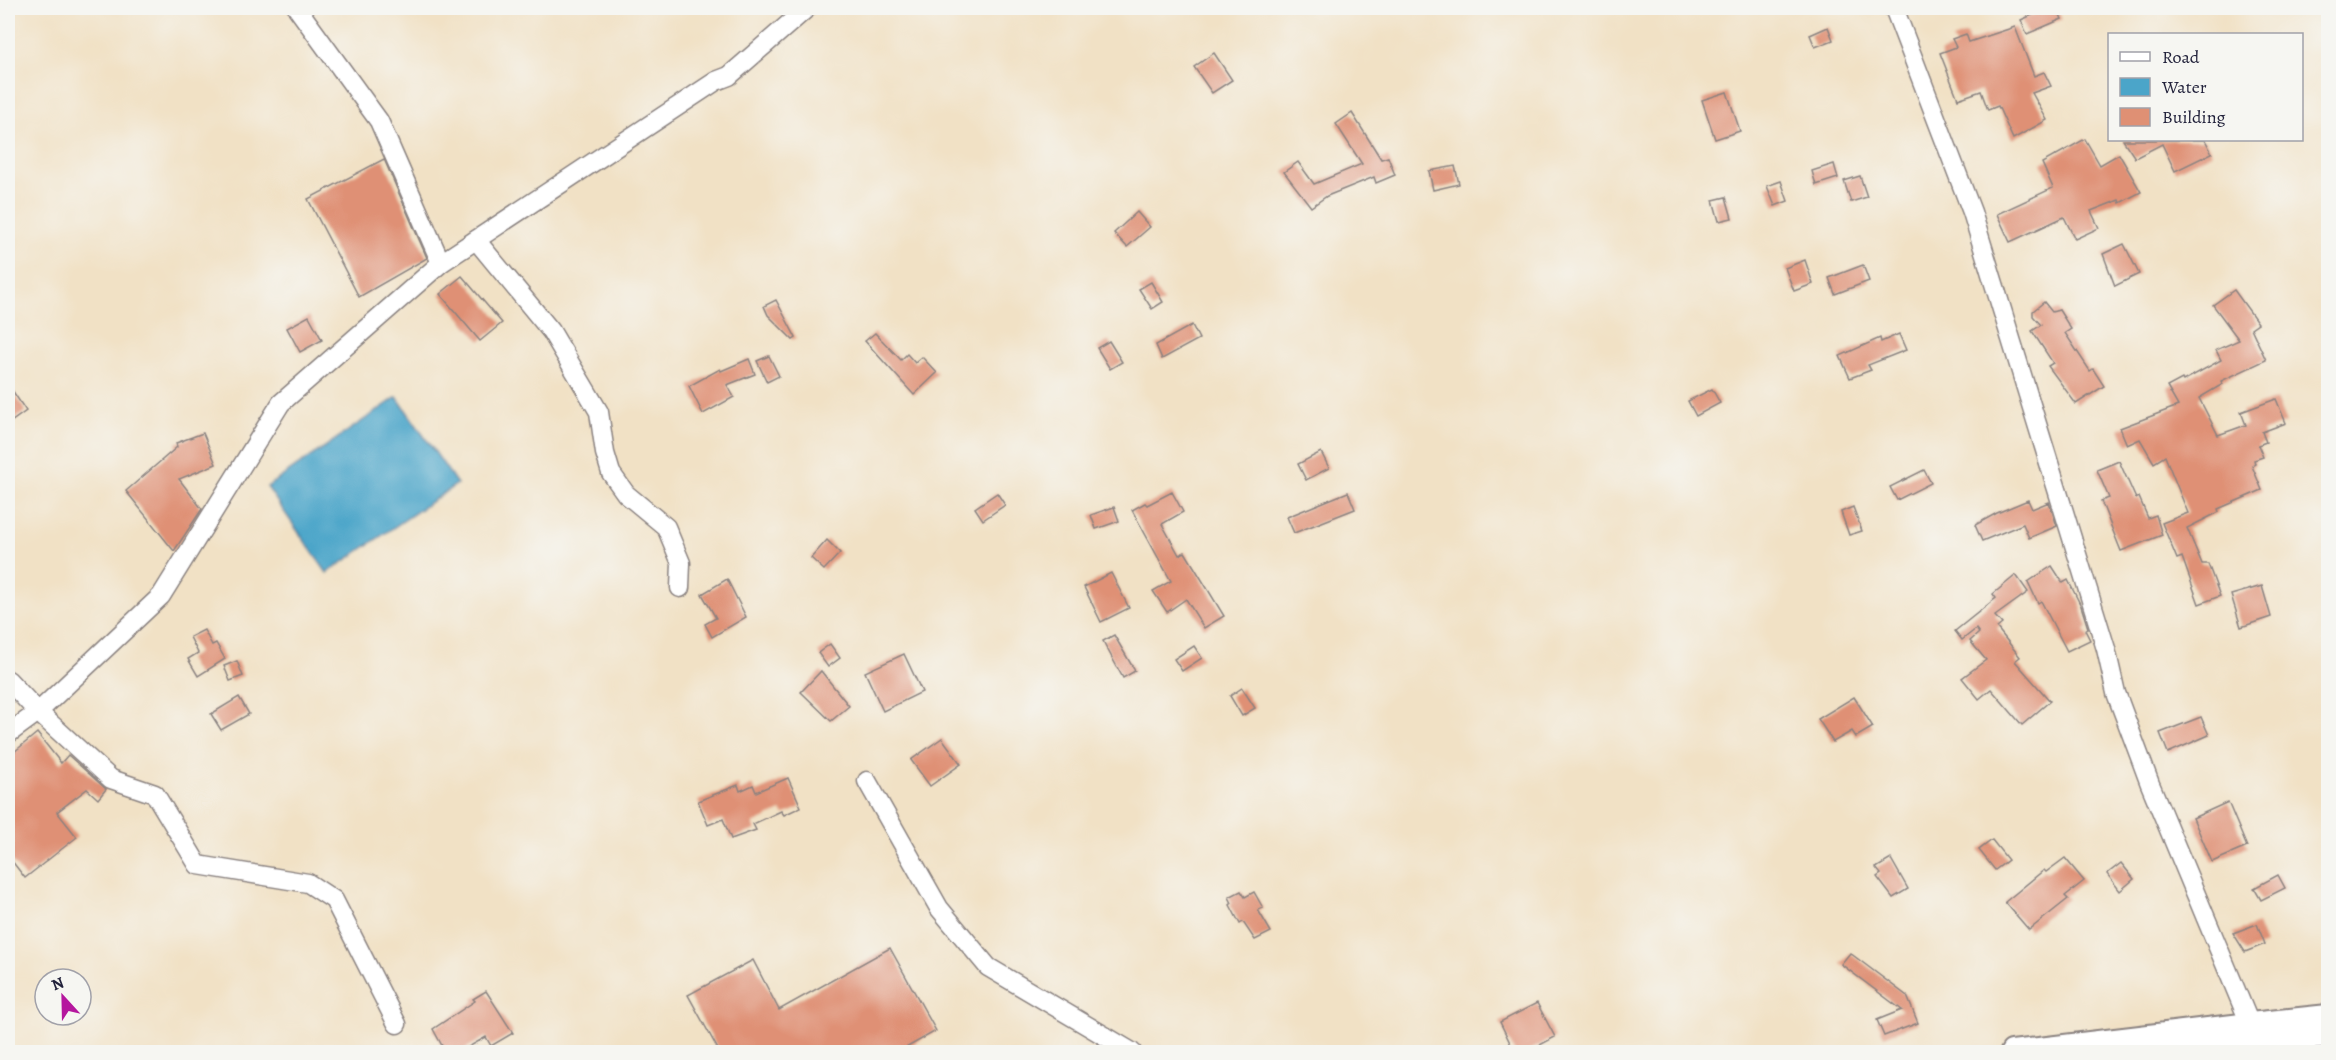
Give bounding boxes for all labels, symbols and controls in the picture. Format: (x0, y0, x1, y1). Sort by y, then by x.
legend (2108, 33, 2303, 141)
text: Road (2162, 45, 2200, 69)
text: Water (2161, 75, 2207, 99)
text: Building (2162, 105, 2226, 129)
north arrow (33, 967, 93, 1027)
text: N (48, 972, 68, 996)

